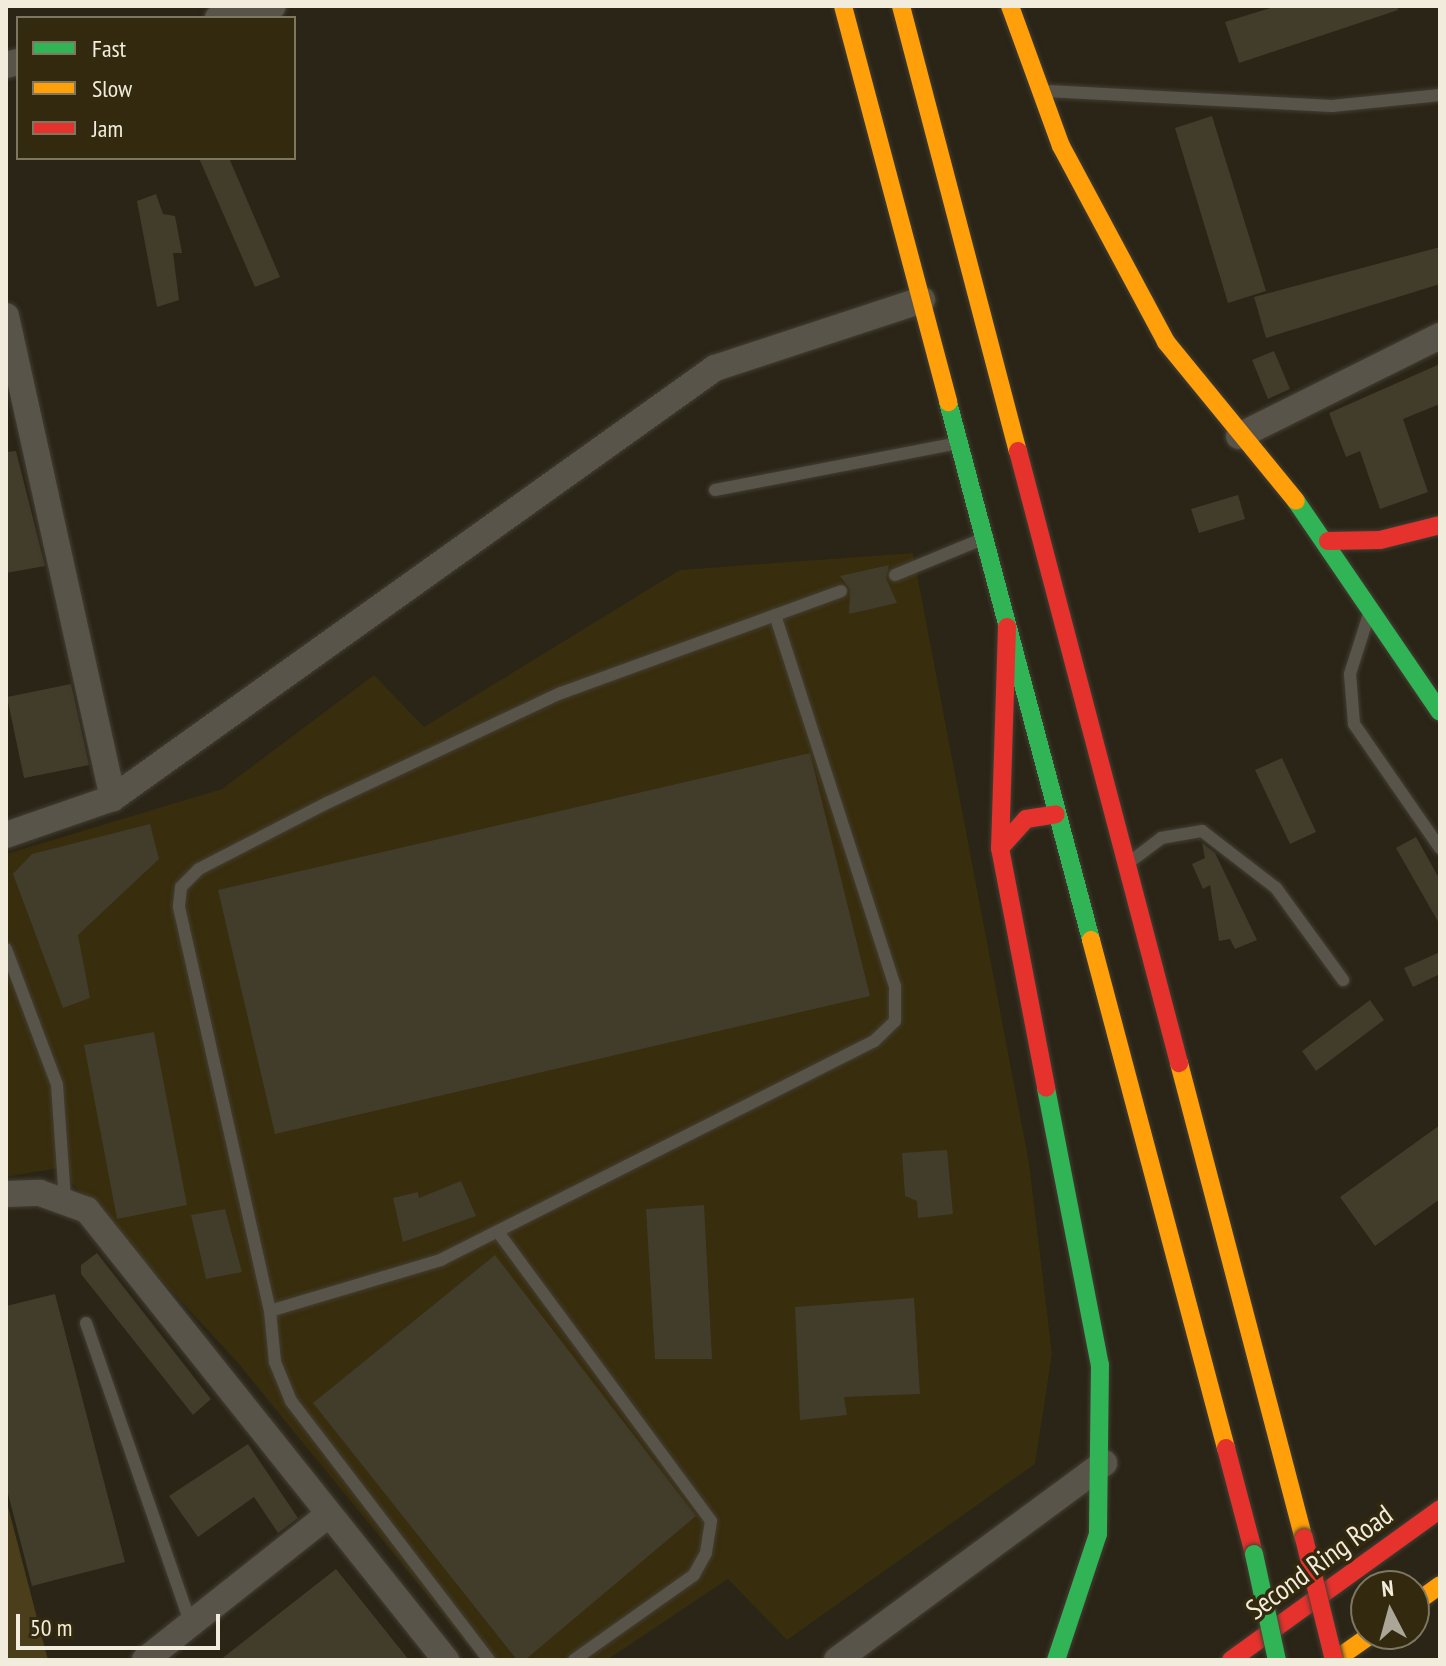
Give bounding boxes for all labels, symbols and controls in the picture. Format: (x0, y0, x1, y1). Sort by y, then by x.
legend (16, 16, 296, 160)
text: Fast (92, 33, 126, 64)
text: Slow (92, 73, 132, 104)
text: Jam (92, 113, 123, 144)
street label: Second Ring Road (1239, 1498, 1399, 1626)
north arrow (1350, 1570, 1430, 1650)
text: N (1380, 1574, 1395, 1603)
scale bar (20, 1598, 224, 1648)
text: 50 m (30, 1612, 72, 1643)

